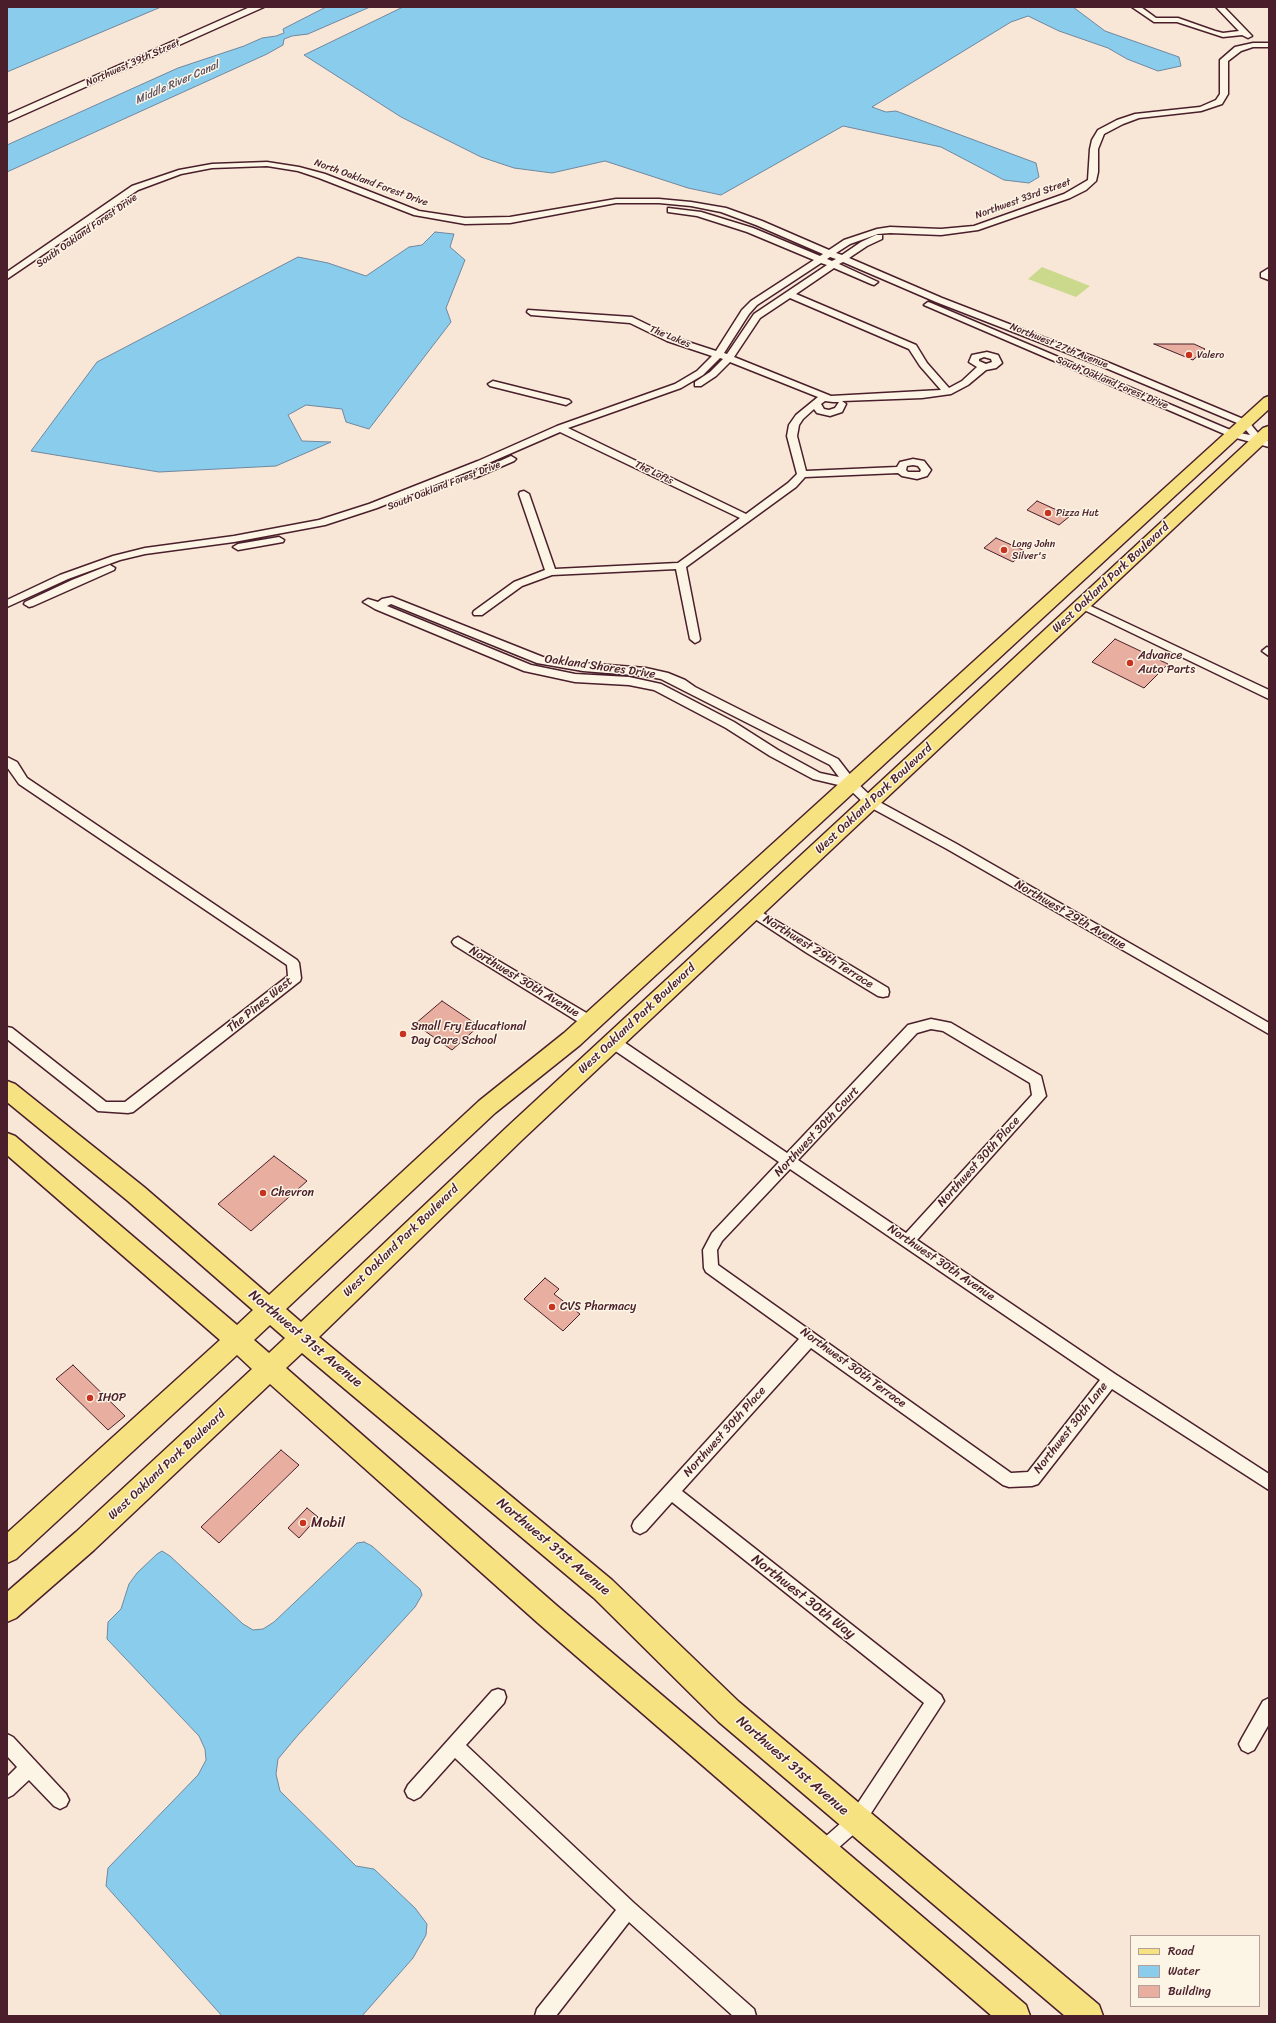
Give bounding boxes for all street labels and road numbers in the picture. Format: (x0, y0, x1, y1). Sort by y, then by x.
street label: Northwest 39th Street (84, 37, 182, 89)
street label: North Oakland Forest Drive (313, 157, 429, 209)
street label: Northwest 33rd Street (973, 176, 1073, 222)
street label: South Oakland Forest Drive (34, 192, 140, 270)
street label: Northwest 27th Avenue (1008, 321, 1110, 371)
street label: The Lakes (648, 323, 692, 351)
street label: South Oakland Forest Drive (1054, 354, 1170, 412)
street label: South Oakland Forest Drive (386, 459, 502, 513)
street label: The Lofts (633, 459, 675, 487)
street label: West Oakland Park Boulevard (1050, 520, 1172, 636)
street label: Oakland Shores Drive (544, 652, 656, 682)
street label: West Oakland Park Boulevard (813, 741, 935, 857)
street label: Northwest 29th Avenue (1012, 877, 1128, 953)
street label: Northwest 29th Terrace (760, 912, 876, 992)
street label: Northwest 30th Avenue (466, 943, 582, 1021)
street label: West Oakland Park Boulevard (576, 961, 698, 1077)
street label: The Pines West (224, 974, 296, 1036)
street label: Northwest 30th Court (772, 1084, 862, 1180)
street label: Northwest 30th Place (935, 1114, 1023, 1210)
street label: West Oakland Park Boulevard (340, 1182, 462, 1300)
street label: Northwest 30th Avenue (885, 1222, 997, 1304)
street label: Northwest 31st Avenue (245, 1287, 365, 1391)
street label: Northwest 30th Terrace (797, 1325, 909, 1411)
street label: Northwest 30th Lane (1031, 1380, 1111, 1476)
street label: Northwest 30th Place (681, 1384, 769, 1480)
street label: West Oakland Park Boulevard (106, 1407, 228, 1523)
street label: Northwest 31st Avenue (493, 1495, 613, 1599)
street label: Northwest 30th Way (748, 1551, 858, 1643)
street label: Northwest 31st Avenue (732, 1713, 852, 1819)

